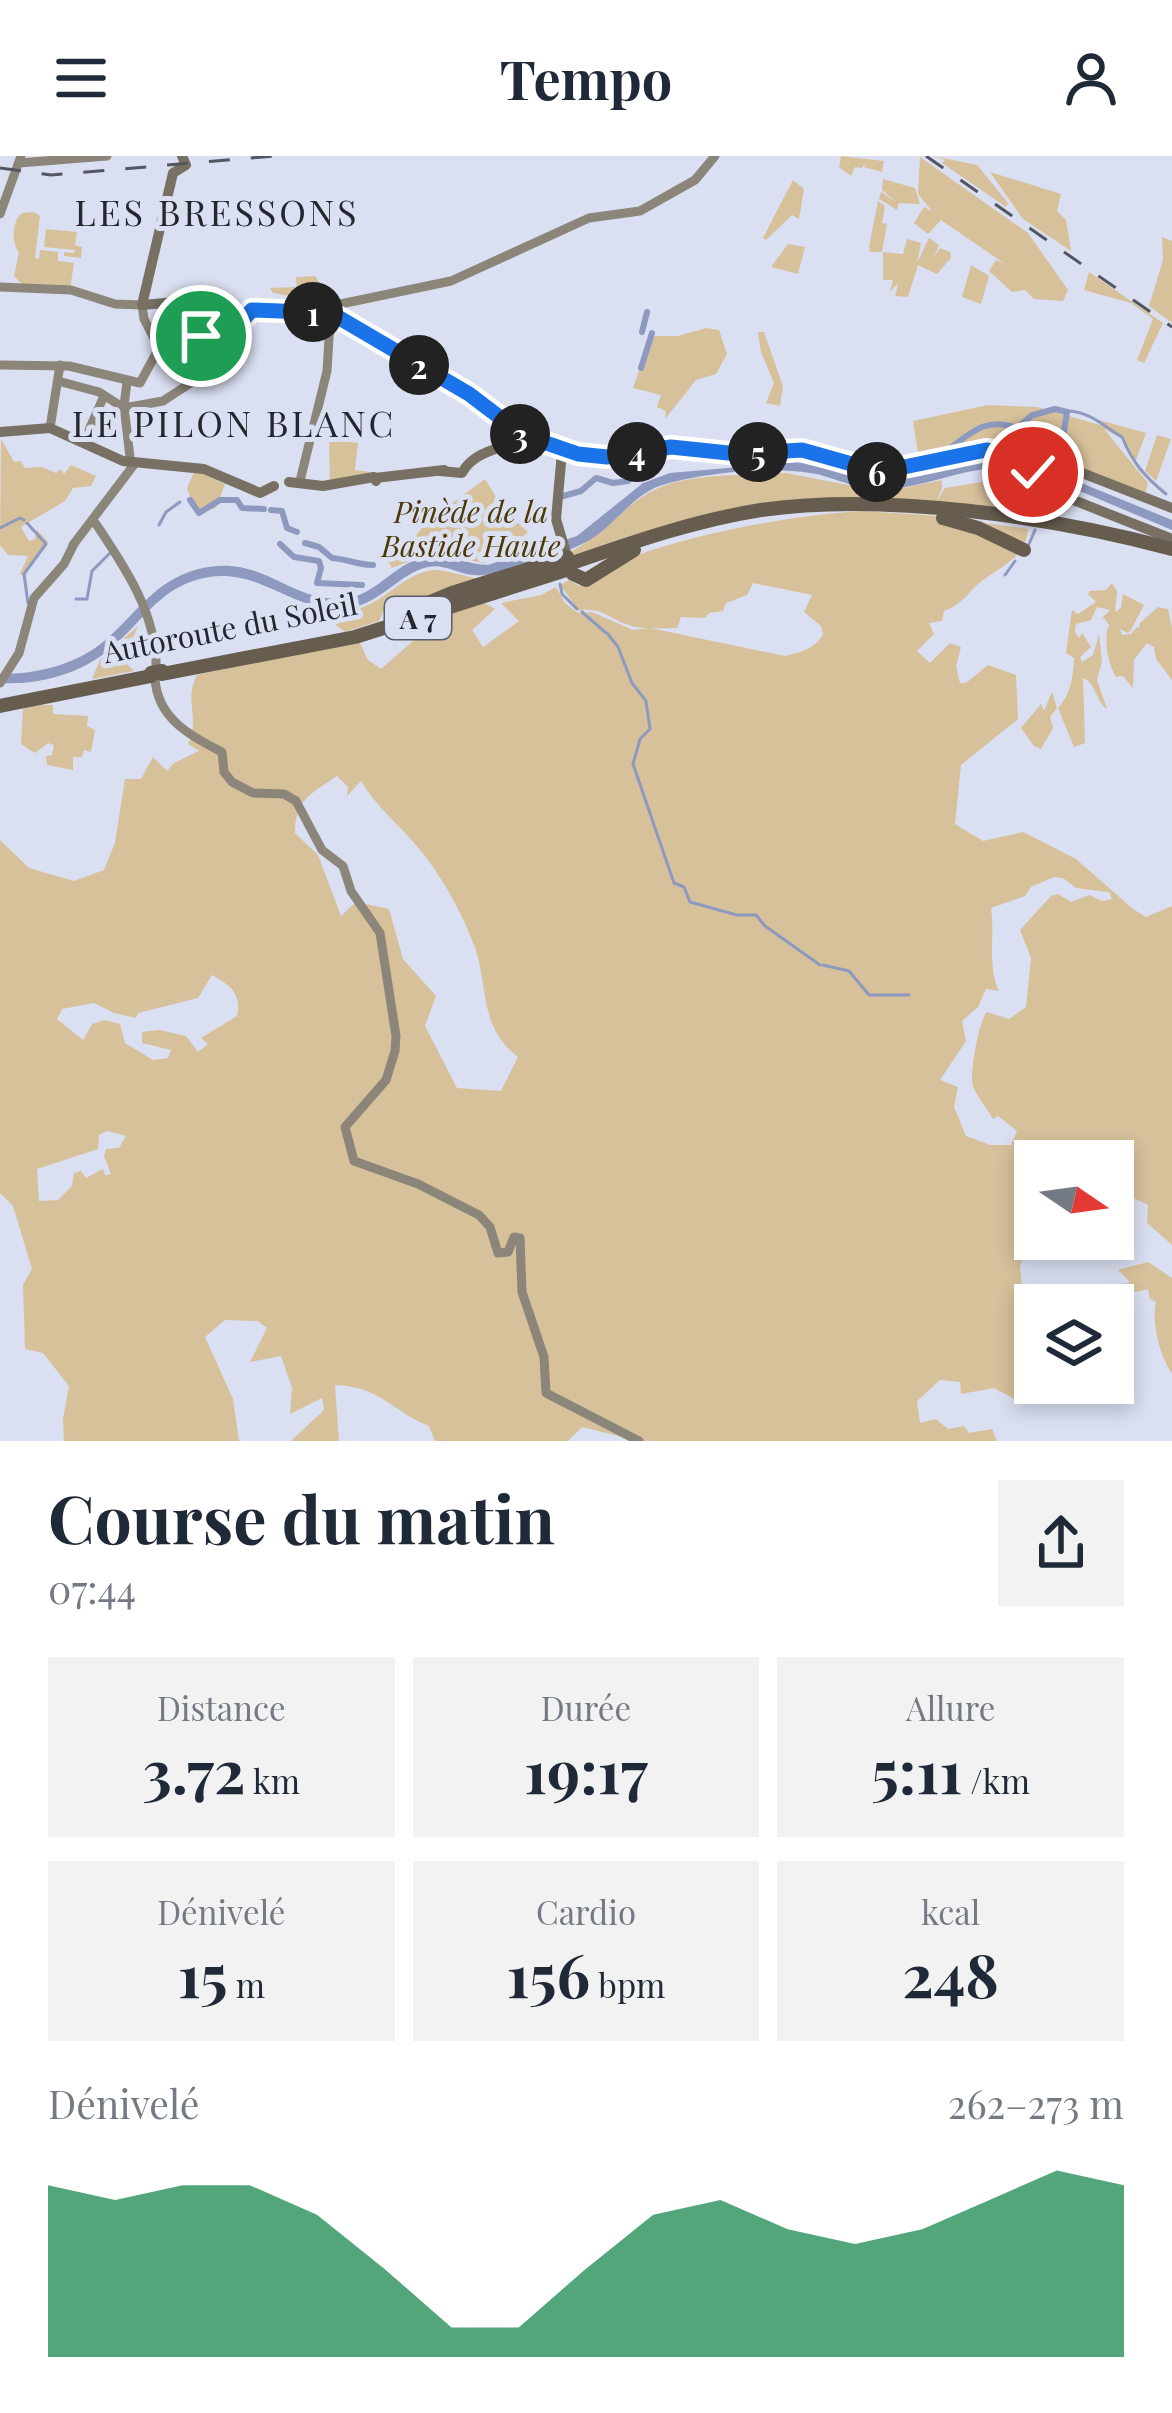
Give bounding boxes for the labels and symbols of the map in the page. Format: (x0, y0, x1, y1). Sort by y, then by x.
district label: LES BRESSONS (74, 187, 360, 235)
pin: 1 (283, 282, 343, 342)
pin (150, 285, 252, 387)
pin: 2 (389, 335, 449, 395)
district label: LE PILON BLANC (72, 398, 396, 446)
pin: 3 (490, 404, 550, 464)
pin (982, 421, 1084, 523)
pin: 4 (607, 422, 667, 482)
pin: 5 (728, 422, 788, 482)
pin: 6 (847, 442, 907, 502)
park label: Pinède de la Bastide Haute (380, 491, 561, 565)
street label: Autoroute du Soleil (99, 583, 360, 671)
road number: A 7 (385, 597, 451, 639)
north arrow (1014, 1140, 1134, 1260)

